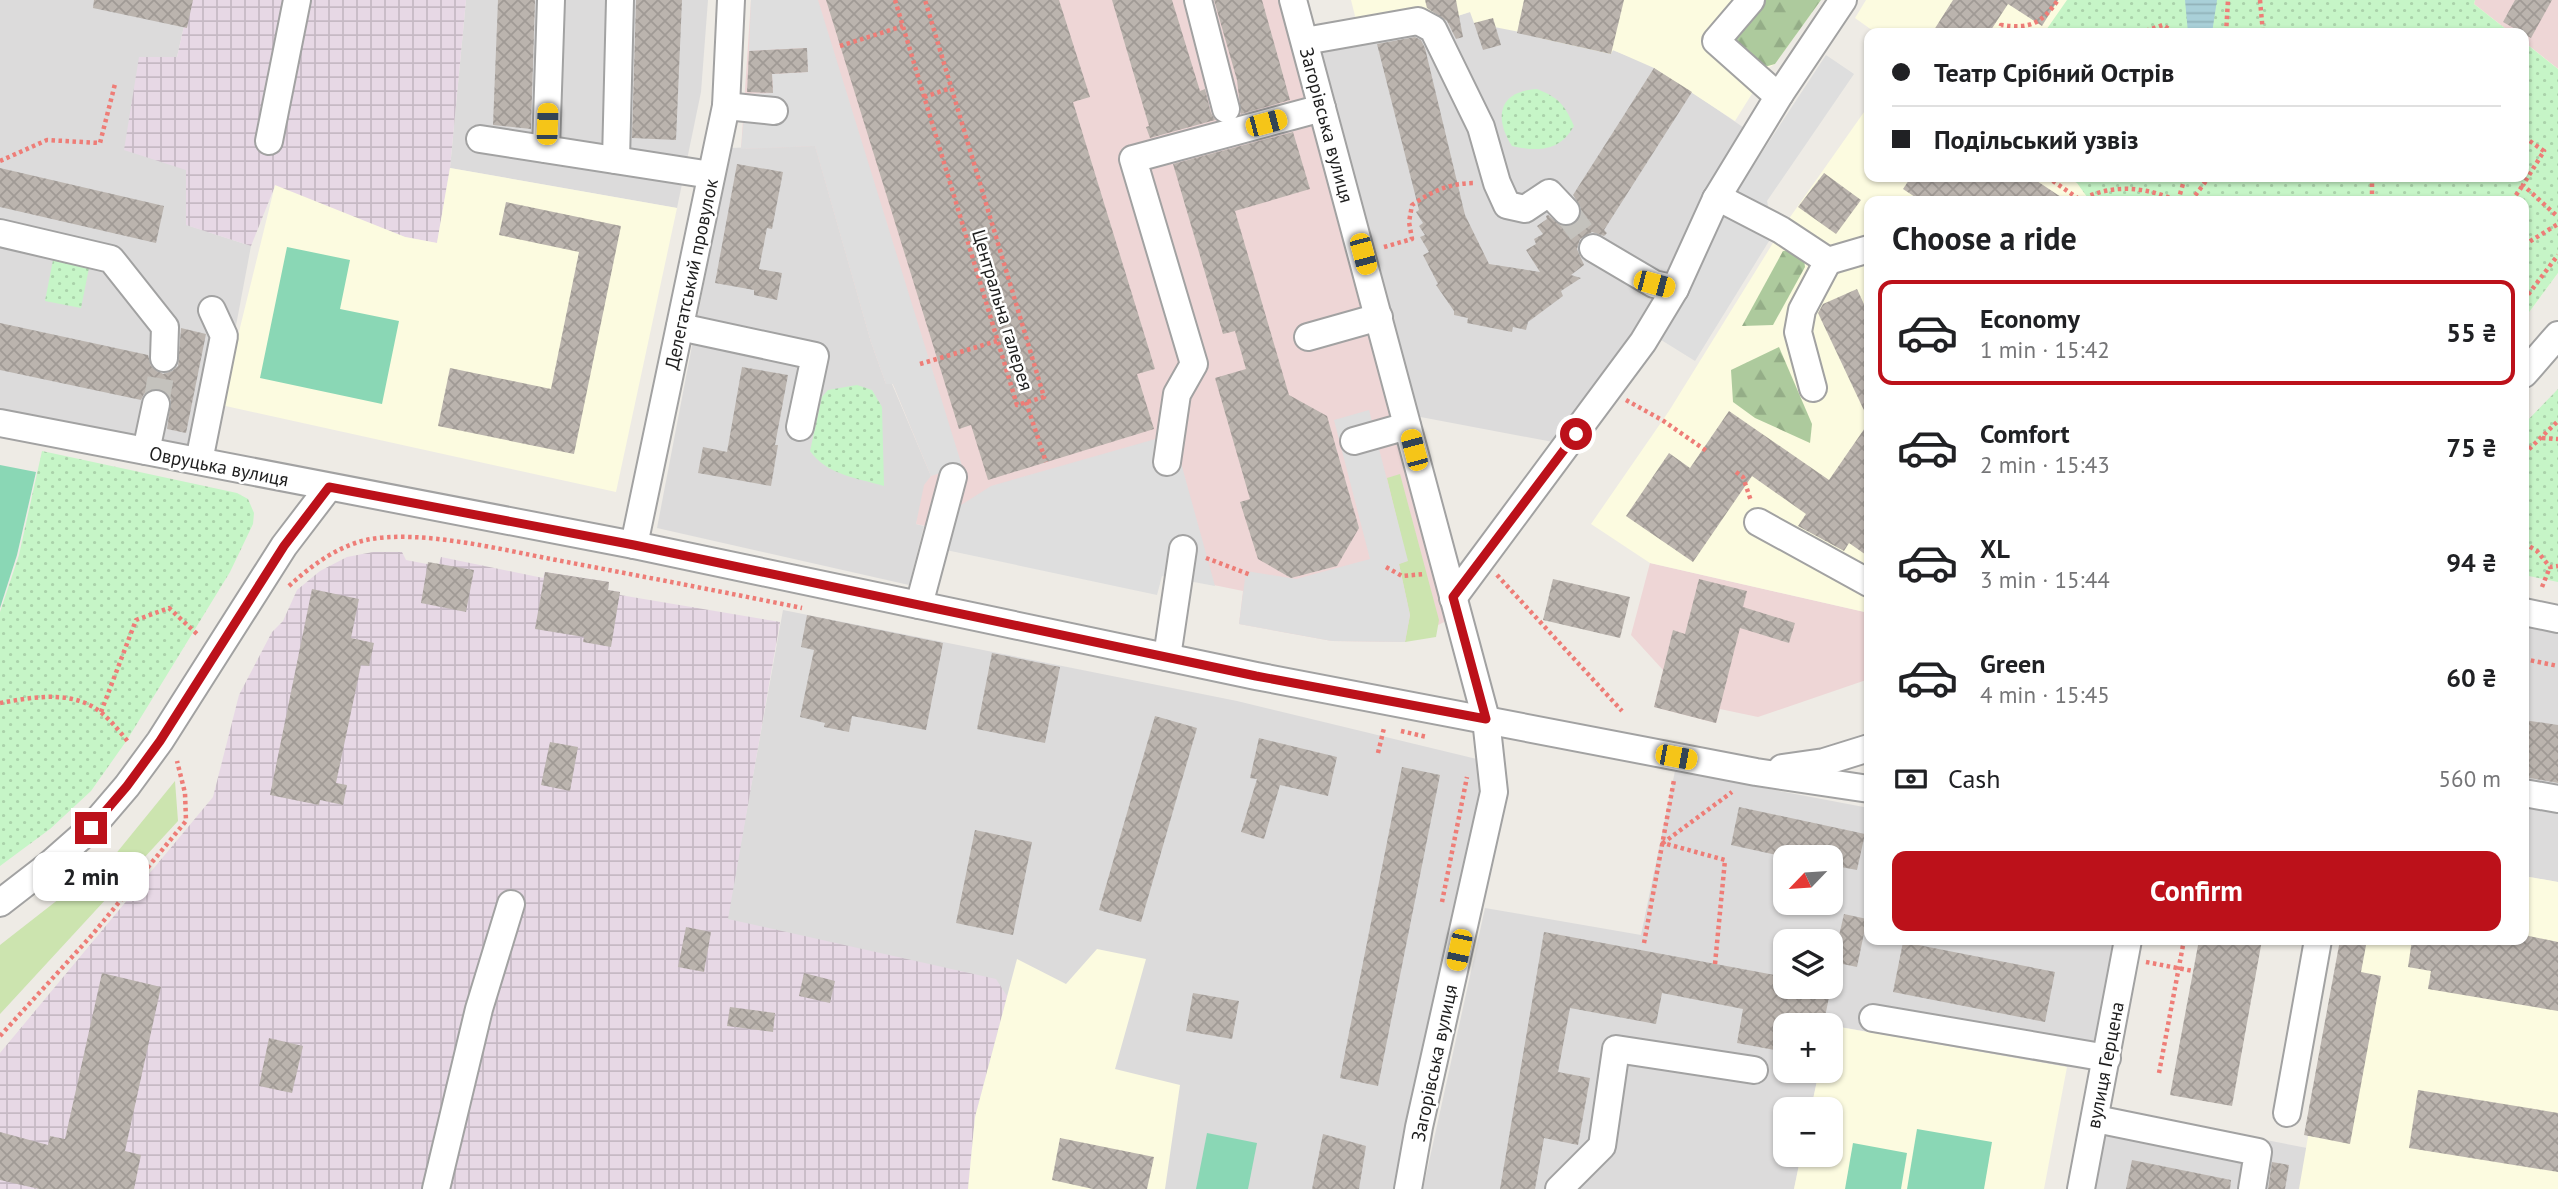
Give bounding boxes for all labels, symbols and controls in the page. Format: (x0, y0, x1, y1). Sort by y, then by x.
street label: Загорівська вулиця (1295, 45, 1359, 205)
text: Театр Срібний Острів (1934, 56, 2174, 89)
car (536, 103, 559, 145)
car (1243, 107, 1290, 139)
text: Подільський узвіз (1934, 123, 2138, 156)
street label: Делегатський провулок (659, 177, 723, 371)
text: Choose a ride (1892, 217, 2077, 259)
street label: Центральна галерея (967, 226, 1039, 394)
car (1348, 231, 1379, 277)
car (1631, 268, 1678, 300)
icon: car (1896, 301, 1959, 364)
text: Economy (1980, 302, 2080, 335)
text: 55 ₴ (2446, 316, 2497, 349)
text: 1 min · 15:42 (1980, 335, 2110, 364)
icon: car (1896, 416, 1959, 479)
text: Comfort (1980, 417, 2070, 450)
route start (1560, 418, 1592, 450)
car (1399, 427, 1430, 473)
text: 75 ₴ (2446, 431, 2497, 464)
street label: Овруцька вулиця (147, 441, 291, 491)
text: 2 min · 15:43 (1980, 450, 2110, 479)
icon: car (1896, 531, 1959, 594)
text: XL (1980, 532, 2010, 565)
text: 94 ₴ (2446, 546, 2497, 579)
text: 3 min · 15:44 (1980, 565, 2110, 594)
icon: car (1896, 646, 1959, 709)
text: Green (1980, 647, 2045, 680)
text: 60 ₴ (2446, 661, 2497, 694)
text: 4 min · 15:45 (1980, 680, 2110, 709)
car (1654, 743, 1699, 771)
icon: cash (1892, 760, 1930, 798)
text: Cash (1948, 762, 2000, 795)
text: 560 m (2439, 764, 2501, 793)
route end (75, 812, 107, 844)
north arrow (1773, 845, 1843, 915)
map controls (1773, 845, 1843, 1167)
button: Confirm (1892, 851, 2501, 931)
callout: 2 min (33, 852, 149, 902)
text: 2 min (63, 862, 119, 891)
car (1445, 927, 1474, 973)
button: layers (1773, 929, 1843, 999)
street label: Загорівська вулиця (1406, 982, 1462, 1144)
street label: вулиця Герцена (2081, 1000, 2129, 1130)
button: + (1773, 1013, 1843, 1083)
button: − (1773, 1097, 1843, 1167)

